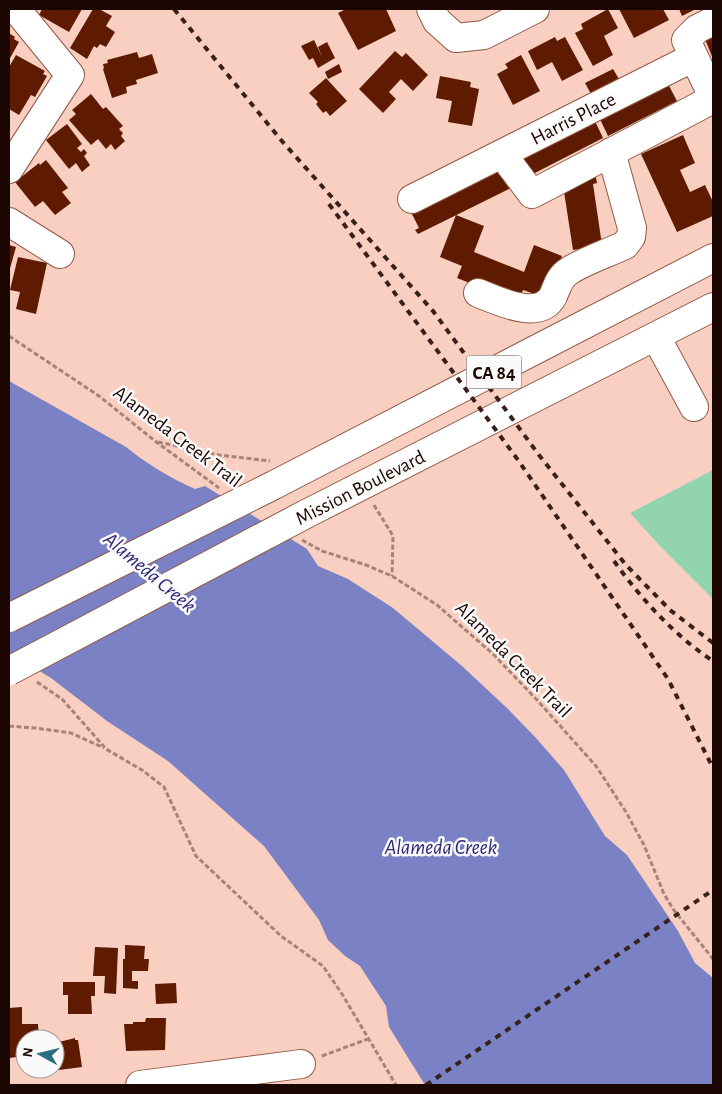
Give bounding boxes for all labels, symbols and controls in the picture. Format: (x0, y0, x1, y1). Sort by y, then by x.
street label: Harris Place (528, 89, 619, 149)
road number: CA 84 (466, 356, 522, 388)
street label: Alameda Creek Trail (110, 382, 245, 491)
street label: Mission Boulevard (293, 447, 428, 529)
water label: Alameda Creek (99, 528, 200, 617)
street label: Alameda Creek Trail (452, 598, 575, 721)
water label: Alameda Creek (384, 837, 498, 858)
north arrow (15, 1029, 65, 1079)
text: N (21, 1047, 36, 1058)

